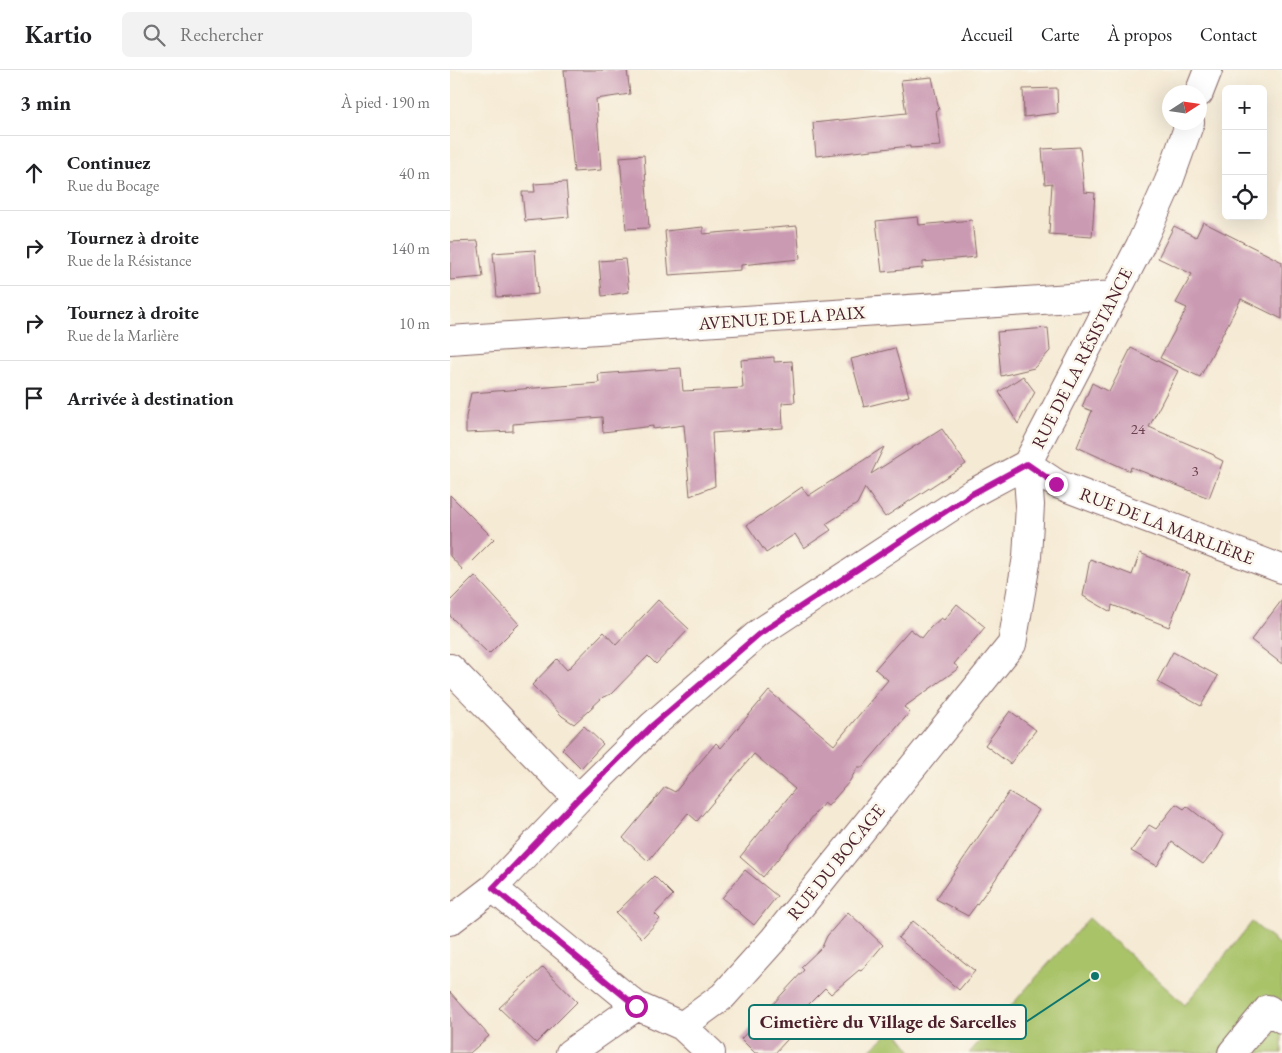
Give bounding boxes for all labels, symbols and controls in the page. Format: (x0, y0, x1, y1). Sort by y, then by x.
search box (122, 12, 472, 57)
text: Kartio (25, 19, 92, 50)
icon: search (140, 21, 168, 49)
text: Rechercher (180, 22, 263, 47)
text: Accueil (961, 23, 1013, 46)
text: Carte (1041, 23, 1080, 46)
text: À propos (1108, 23, 1172, 46)
text: Contact (1200, 23, 1257, 46)
north arrow (1162, 85, 1207, 130)
map controls (1222, 85, 1267, 220)
button: + (1222, 85, 1267, 130)
text: 3 min (20, 89, 71, 116)
text: À pied · 190 m (341, 92, 430, 113)
button: − (1222, 130, 1267, 175)
text: Continuez (67, 150, 151, 175)
icon: ahead (20, 159, 48, 187)
text: 40 m (399, 163, 430, 184)
text: Rue du Bocage (67, 175, 159, 196)
button: locate (1222, 175, 1267, 220)
text: Tournez à droite (67, 225, 199, 250)
icon: right (20, 234, 48, 262)
text: 140 m (391, 238, 430, 259)
text: Rue de la Résistance (67, 250, 191, 271)
street label: RUE DE LA RÉSISTANCE (1026, 264, 1137, 452)
text: Tournez à droite (67, 300, 199, 325)
street label: AVENUE DE LA PAIX (697, 300, 866, 335)
icon: right (20, 309, 48, 337)
text: 10 m (399, 313, 430, 334)
text: Rue de la Marlière (67, 325, 179, 346)
icon: arrive (20, 384, 48, 412)
text: Arrivée à destination (67, 386, 234, 411)
house number: 24 (1131, 419, 1146, 438)
house number: 3 (1191, 461, 1199, 480)
route end (1045, 473, 1068, 496)
street label: RUE DE LA MARLIÈRE (1077, 482, 1258, 569)
street label: RUE DU BOCAGE (782, 799, 889, 924)
route start (625, 995, 648, 1018)
callout: Cimetière du Village de Sarcelles (749, 1005, 1026, 1039)
text: Cimetière du Village de Sarcelles (760, 1009, 1016, 1034)

